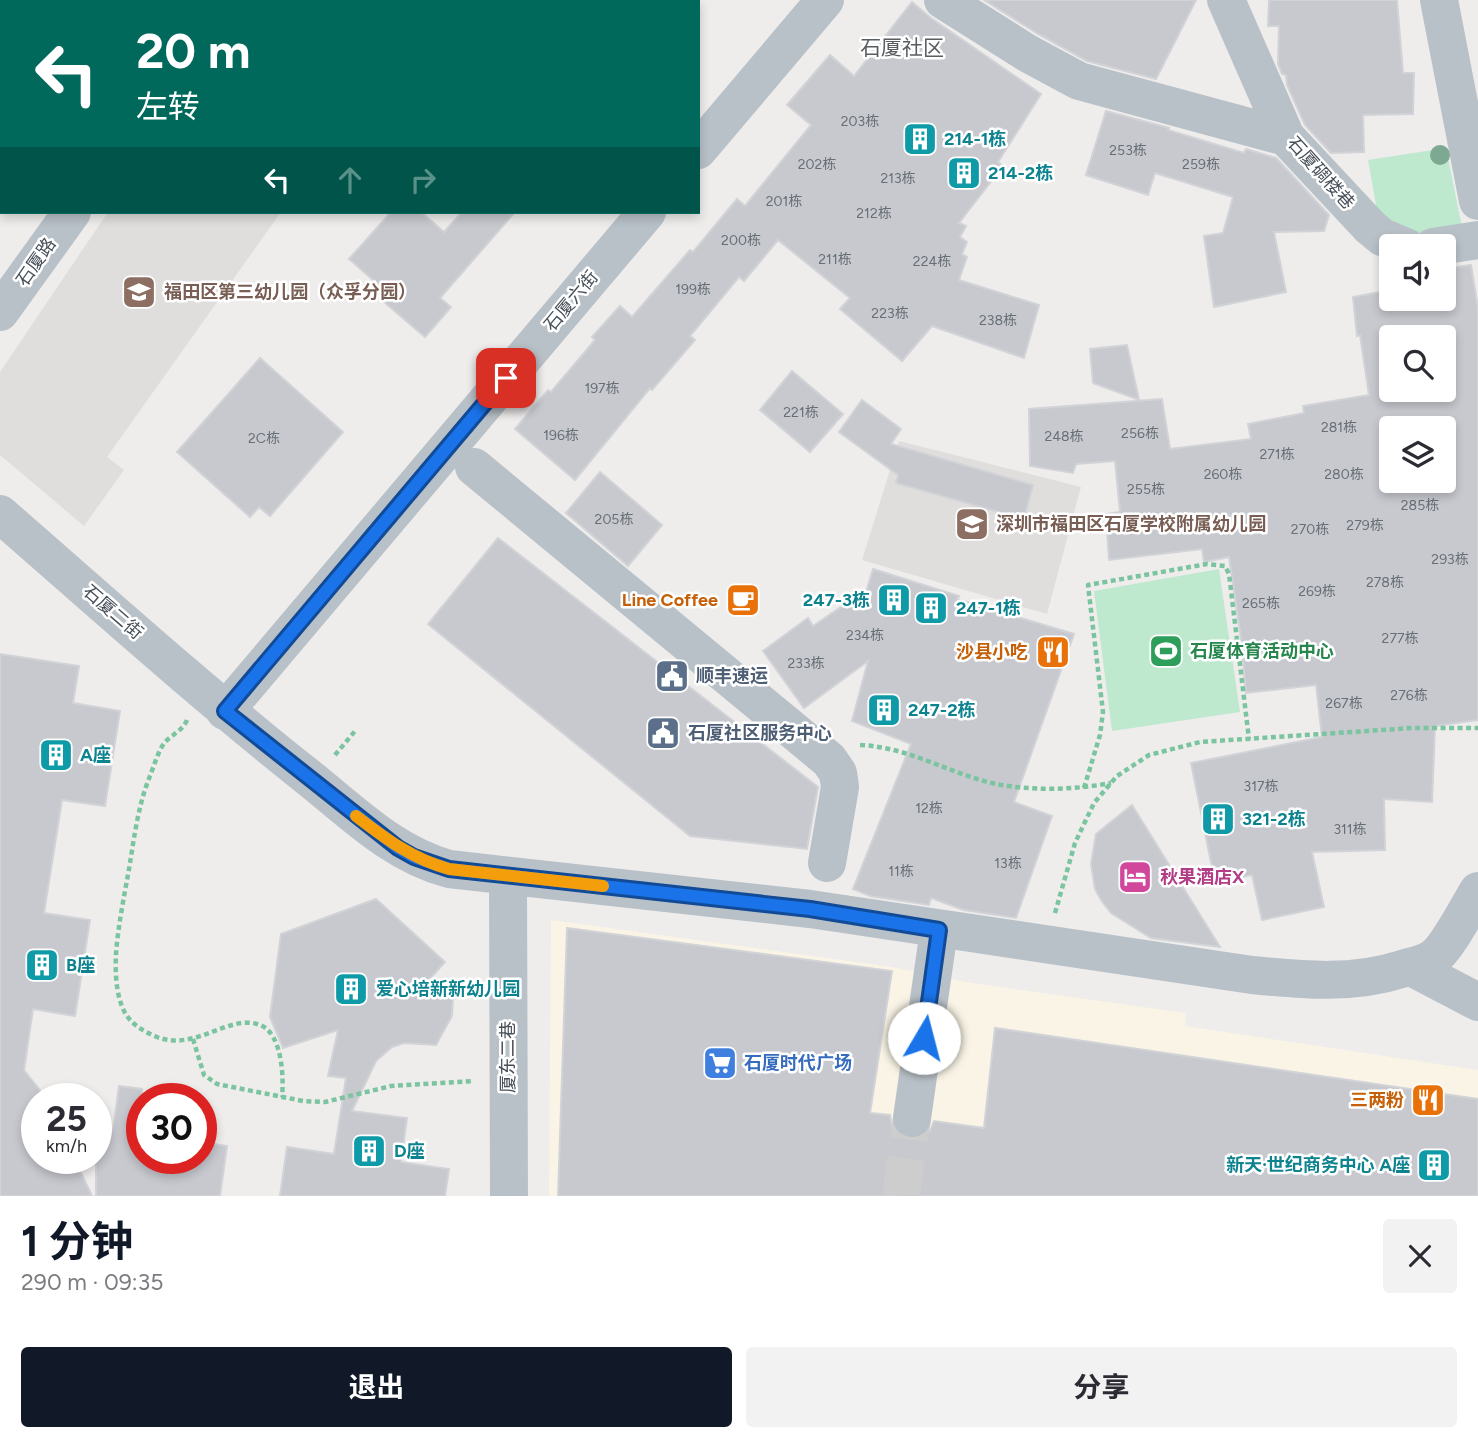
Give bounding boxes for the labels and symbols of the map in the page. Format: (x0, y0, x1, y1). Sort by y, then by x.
district label: 石厦社区 (860, 35, 944, 60)
house number: 203栋 (841, 113, 879, 130)
building icon: 214-1栋 (901, 120, 939, 158)
place label: 214-1栋 (944, 128, 1006, 150)
street label: 石厦碉楼巷 (1283, 132, 1359, 214)
house number: 253栋 (1109, 142, 1147, 159)
building icon: 214-2栋 (945, 154, 983, 192)
house number: 202栋 (798, 156, 836, 173)
house number: 259栋 (1182, 156, 1220, 173)
place label: 214-2栋 (988, 162, 1053, 184)
house number: 213栋 (880, 170, 916, 187)
house number: 201栋 (766, 193, 802, 210)
house number: 212栋 (856, 205, 892, 222)
house number: 200栋 (721, 232, 761, 249)
street label: 石厦路 (12, 234, 60, 290)
house number: 211栋 (818, 251, 852, 268)
house number: 224栋 (913, 253, 951, 270)
street label: 石厦六街 (539, 266, 603, 336)
school or university icon: 福田区第三幼儿园（众孚分园） (120, 273, 158, 311)
place label: 福田区第三幼儿园（众孚分园） (164, 281, 416, 303)
house number: 199栋 (675, 281, 711, 298)
house number: 223栋 (871, 305, 909, 322)
house number: 238栋 (979, 312, 1017, 329)
pin (476, 348, 536, 408)
house number: 197栋 (584, 380, 620, 397)
house number: 221栋 (783, 404, 819, 421)
house number: 281栋 (1321, 419, 1357, 436)
house number: 256栋 (1121, 425, 1159, 442)
house number: 196栋 (543, 427, 579, 444)
house number: 248栋 (1044, 428, 1084, 445)
house number: 2C栋 (248, 430, 280, 447)
house number: 271栋 (1259, 446, 1295, 463)
house number: 260栋 (1204, 466, 1242, 483)
house number: 280栋 (1324, 466, 1364, 483)
house number: 255栋 (1127, 481, 1165, 498)
house number: 285栋 (1401, 497, 1439, 514)
school or university icon: 深圳市福田区石厦学校附属幼儿园 (953, 505, 991, 543)
house number: 205栋 (595, 511, 633, 528)
place label: 深圳市福田区石厦学校附属幼儿园 (996, 513, 1266, 535)
house number: 279栋 (1346, 517, 1384, 534)
house number: 270栋 (1291, 521, 1329, 538)
house number: 293栋 (1431, 551, 1469, 568)
house number: 278栋 (1366, 574, 1404, 591)
street label: 石厦二街 (79, 580, 147, 644)
cafe icon: Line Coffee (724, 581, 762, 619)
building icon: 247-3栋 (875, 581, 913, 619)
house number: 269栋 (1298, 583, 1336, 600)
place label: Line Coffee (622, 589, 718, 611)
place label: 247-3栋 (803, 589, 870, 611)
building icon: 247-1栋 (912, 589, 950, 627)
house number: 265栋 (1242, 595, 1280, 612)
place label: 247-1栋 (956, 597, 1021, 619)
house number: 234栋 (846, 627, 884, 644)
house number: 277栋 (1382, 630, 1418, 647)
sports icon: 石厦体育活动中心 (1147, 632, 1185, 670)
restaurant icon: 沙县小吃 (1034, 633, 1072, 671)
place label: 石厦体育活动中心 (1190, 640, 1334, 662)
place label: 沙县小吃 (956, 641, 1028, 663)
house number: 233栋 (787, 655, 825, 672)
public building icon: 顺丰速运 (653, 657, 691, 695)
place label: 顺丰速运 (696, 665, 768, 687)
house number: 276栋 (1390, 687, 1428, 704)
building icon: 247-2栋 (865, 691, 903, 729)
house number: 267栋 (1325, 695, 1363, 712)
place label: 247-2栋 (908, 699, 976, 721)
public building icon: 石厦社区服务中心 (644, 714, 682, 752)
place label: 石厦社区服务中心 (688, 722, 832, 744)
building icon: A座 (37, 736, 75, 774)
place label: A座 (80, 744, 111, 766)
house number: 317栋 (1244, 778, 1278, 795)
house number: 12栋 (915, 800, 943, 817)
building icon: 321-2栋 (1199, 800, 1237, 838)
place label: 321-2栋 (1242, 808, 1306, 830)
house number: 311栋 (1333, 821, 1367, 838)
house number: 13栋 (994, 855, 1022, 872)
hotel icon: 秋果酒店X (1116, 858, 1154, 896)
house number: 11栋 (888, 863, 914, 880)
place label: 秋果酒店X (1160, 866, 1245, 888)
building icon: B座 (23, 946, 61, 984)
place label: B座 (66, 954, 95, 976)
building icon: 爱心培新新幼儿园 (332, 970, 370, 1008)
place label: 爱心培新新幼儿园 (376, 978, 520, 1000)
position arrow (887, 1001, 961, 1075)
street label: 厦东二巷 (497, 1021, 519, 1093)
supermarket icon: 石厦时代广场 (701, 1044, 739, 1082)
place label: 石厦时代广场 (744, 1052, 852, 1074)
restaurant icon: 三两粉 (1409, 1081, 1447, 1119)
speed limit sign: 30 (126, 1083, 217, 1174)
place label: 三两粉 (1350, 1089, 1404, 1111)
building icon: D座 (350, 1132, 388, 1170)
place label: D座 (394, 1140, 425, 1162)
building icon: 新天·世纪商务中心 A座 (1415, 1146, 1453, 1184)
place label: 新天·世纪商务中心 A座 (1226, 1154, 1410, 1176)

